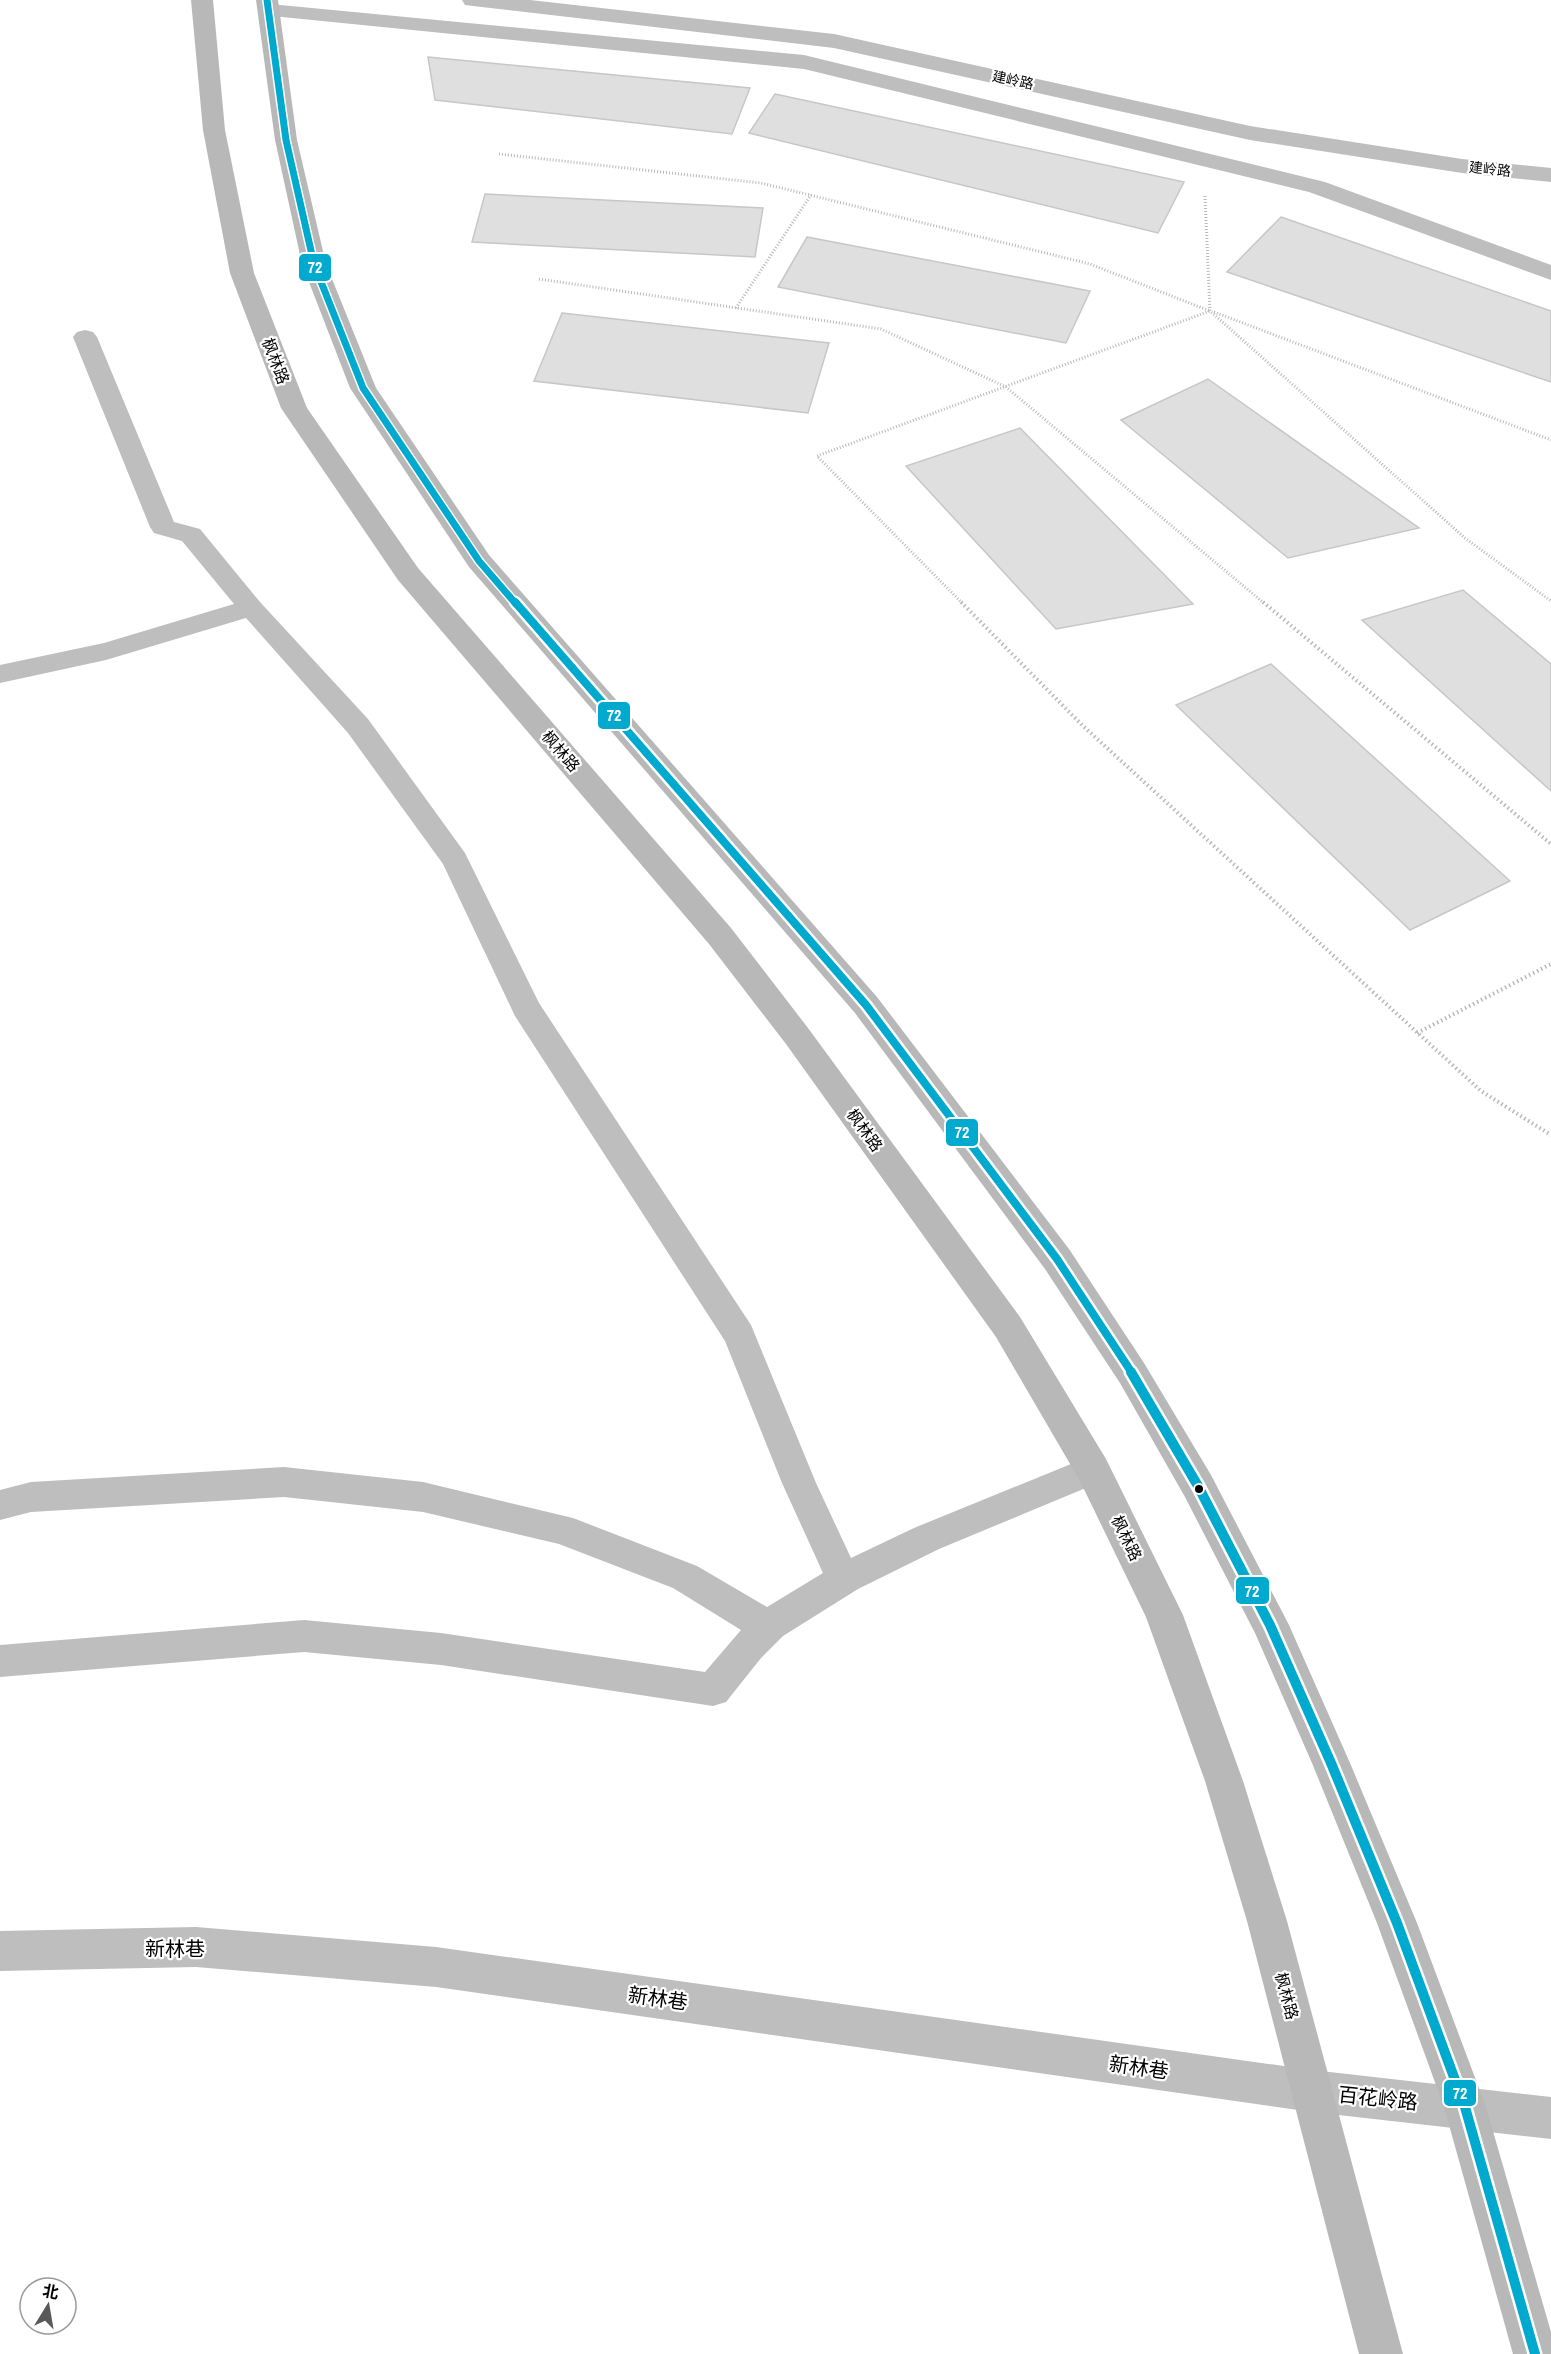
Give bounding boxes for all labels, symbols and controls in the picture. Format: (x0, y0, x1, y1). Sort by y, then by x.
street label: 建岭路 (991, 67, 1035, 93)
street label: 建岭路 (1468, 158, 1512, 180)
line badge: 72 (298, 253, 332, 282)
text: 72 (308, 256, 322, 278)
street label: 枫林路 (257, 335, 295, 387)
line badge: 72 (597, 701, 631, 730)
text: 72 (607, 704, 621, 726)
street label: 枫林路 (537, 726, 585, 776)
street label: 枫林路 (842, 1104, 888, 1156)
line badge: 72 (945, 1118, 979, 1147)
text: 72 (955, 1121, 969, 1143)
unlabelled marker (1193, 1483, 1205, 1495)
street label: 枫林路 (1107, 1512, 1147, 1564)
line badge: 72 (1235, 1576, 1270, 1605)
text: 72 (1245, 1580, 1259, 1602)
street label: 新林巷 (145, 1935, 205, 1962)
street label: 枫林路 (1270, 1970, 1304, 2022)
street label: 新林巷 (626, 1980, 690, 2016)
street label: 新林巷 (1107, 2049, 1171, 2085)
line badge: 72 (1443, 2079, 1477, 2107)
street label: 百花岭路 (1337, 2080, 1419, 2116)
text: 72 (1453, 2082, 1467, 2104)
north arrow (18, 2276, 78, 2336)
text: 北 (41, 2279, 61, 2304)

